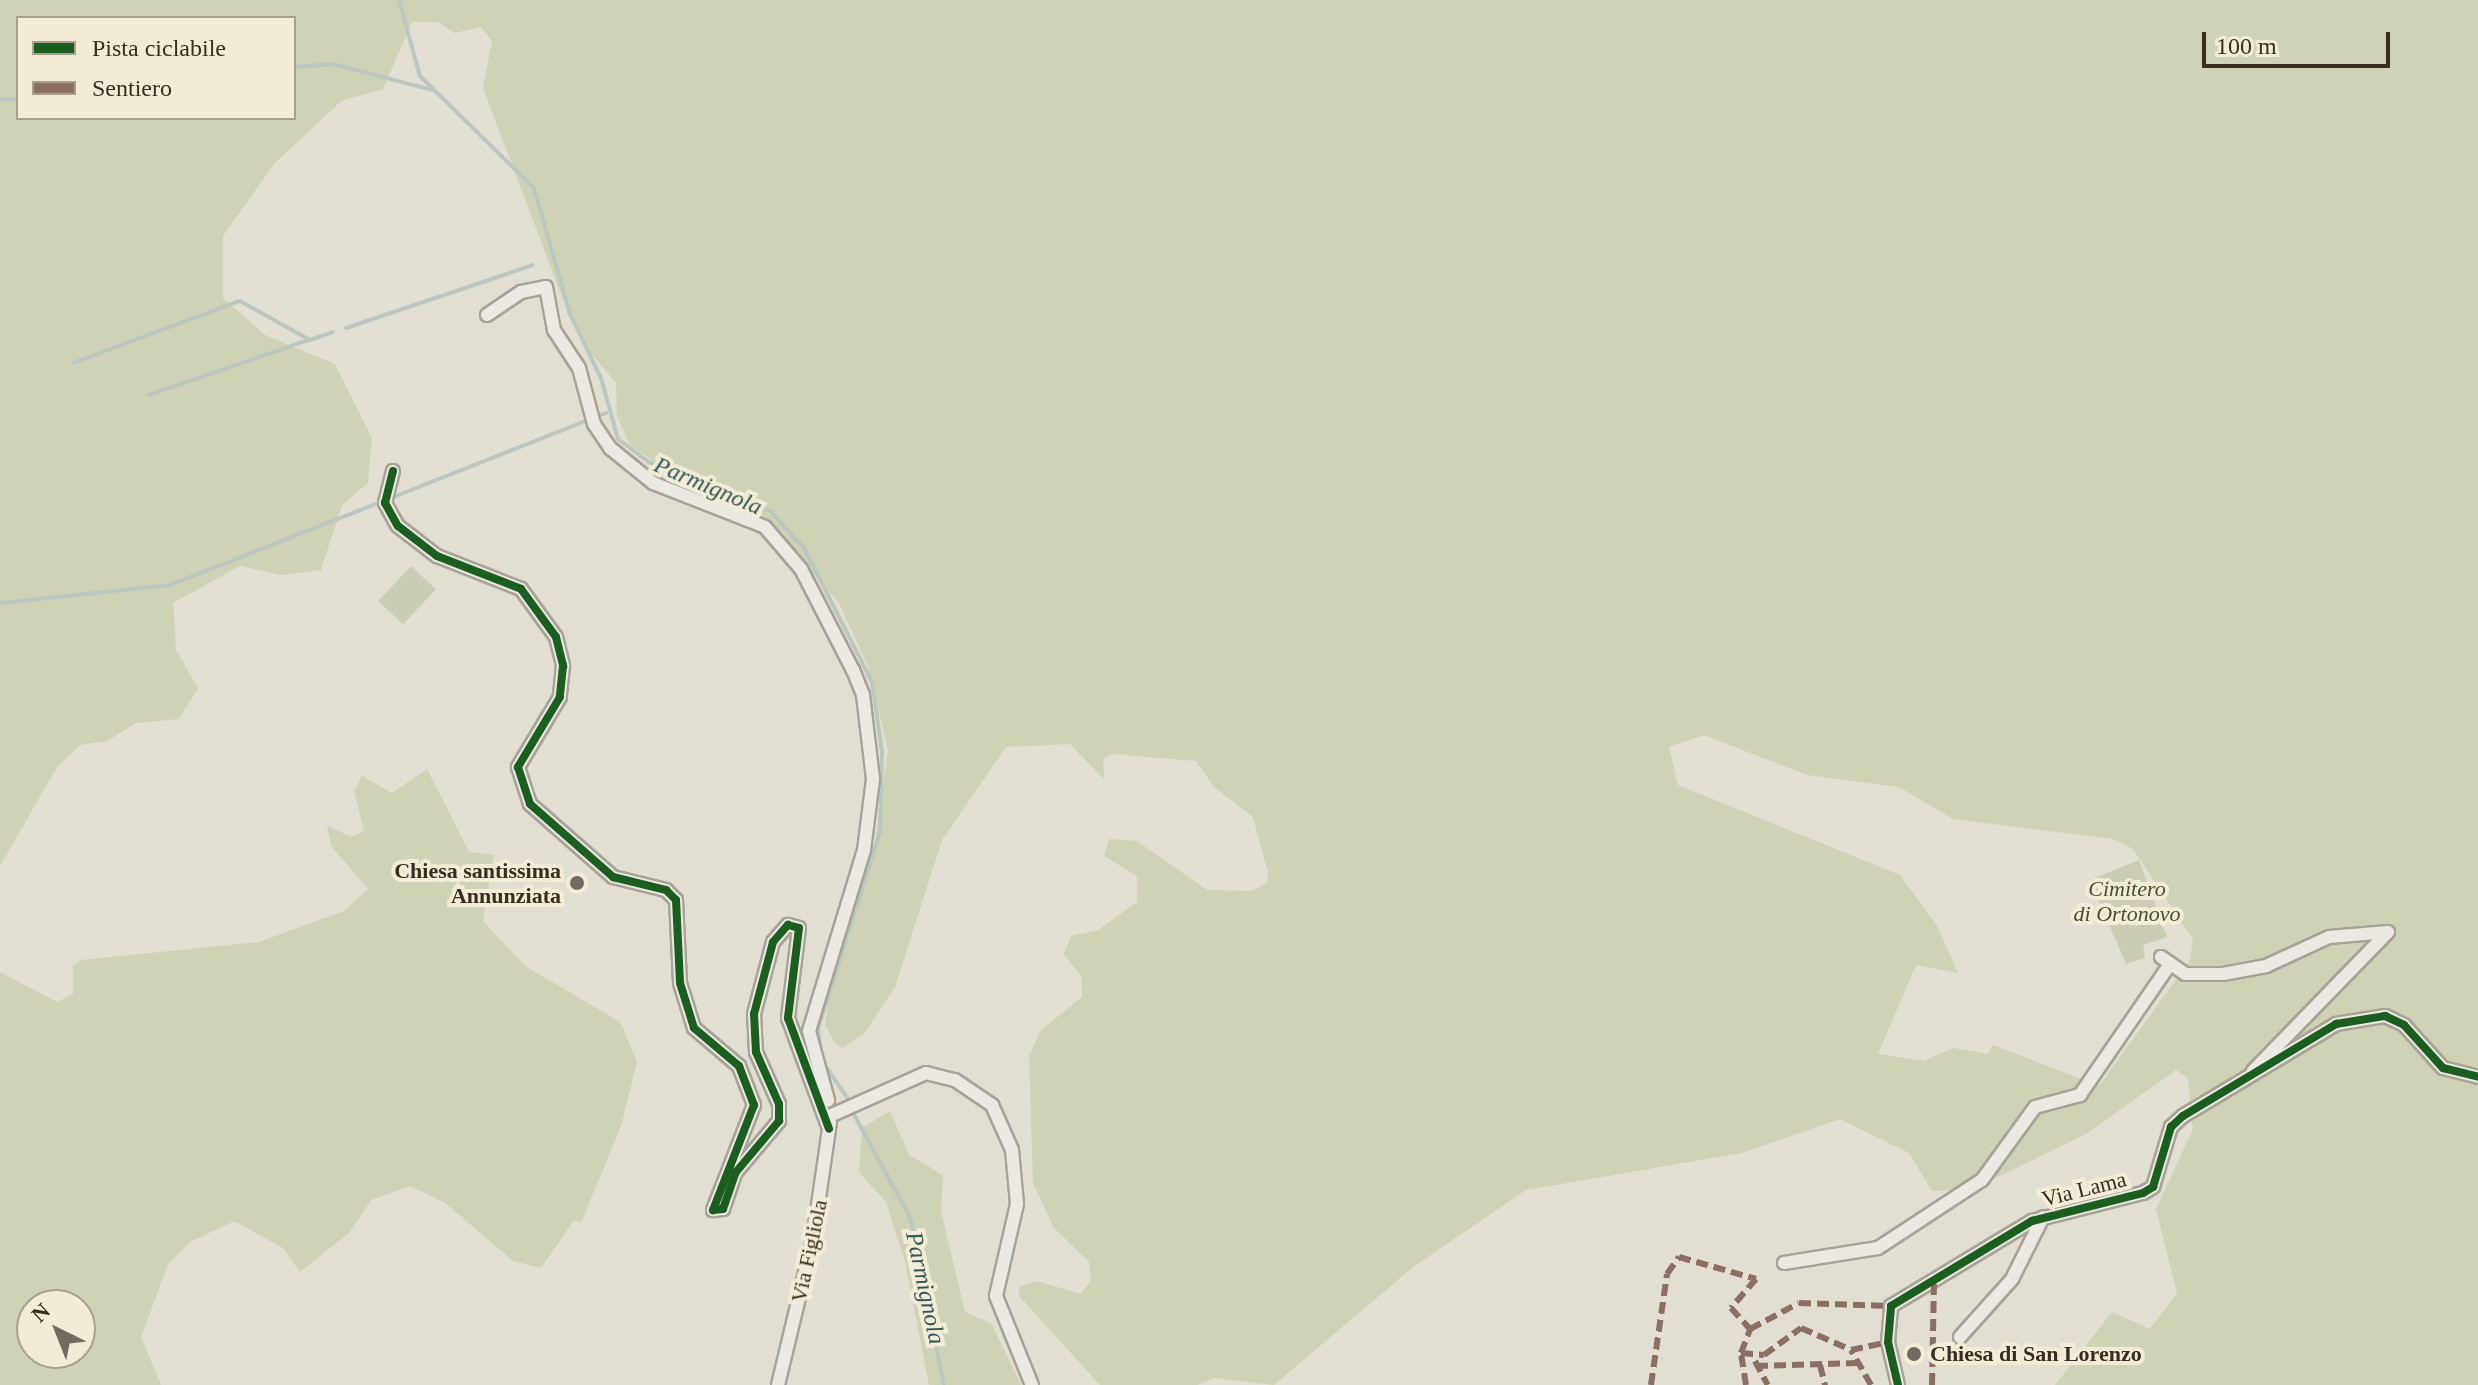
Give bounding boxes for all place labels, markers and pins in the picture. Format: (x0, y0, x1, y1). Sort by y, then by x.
place label: Chiesa santissima Annunziata (394, 857, 561, 908)
marker: Chiesa santissima Annunziata (568, 874, 586, 892)
place label: Chiesa di San Lorenzo (1930, 1341, 2142, 1367)
marker: Chiesa di San Lorenzo (1905, 1345, 1923, 1363)

